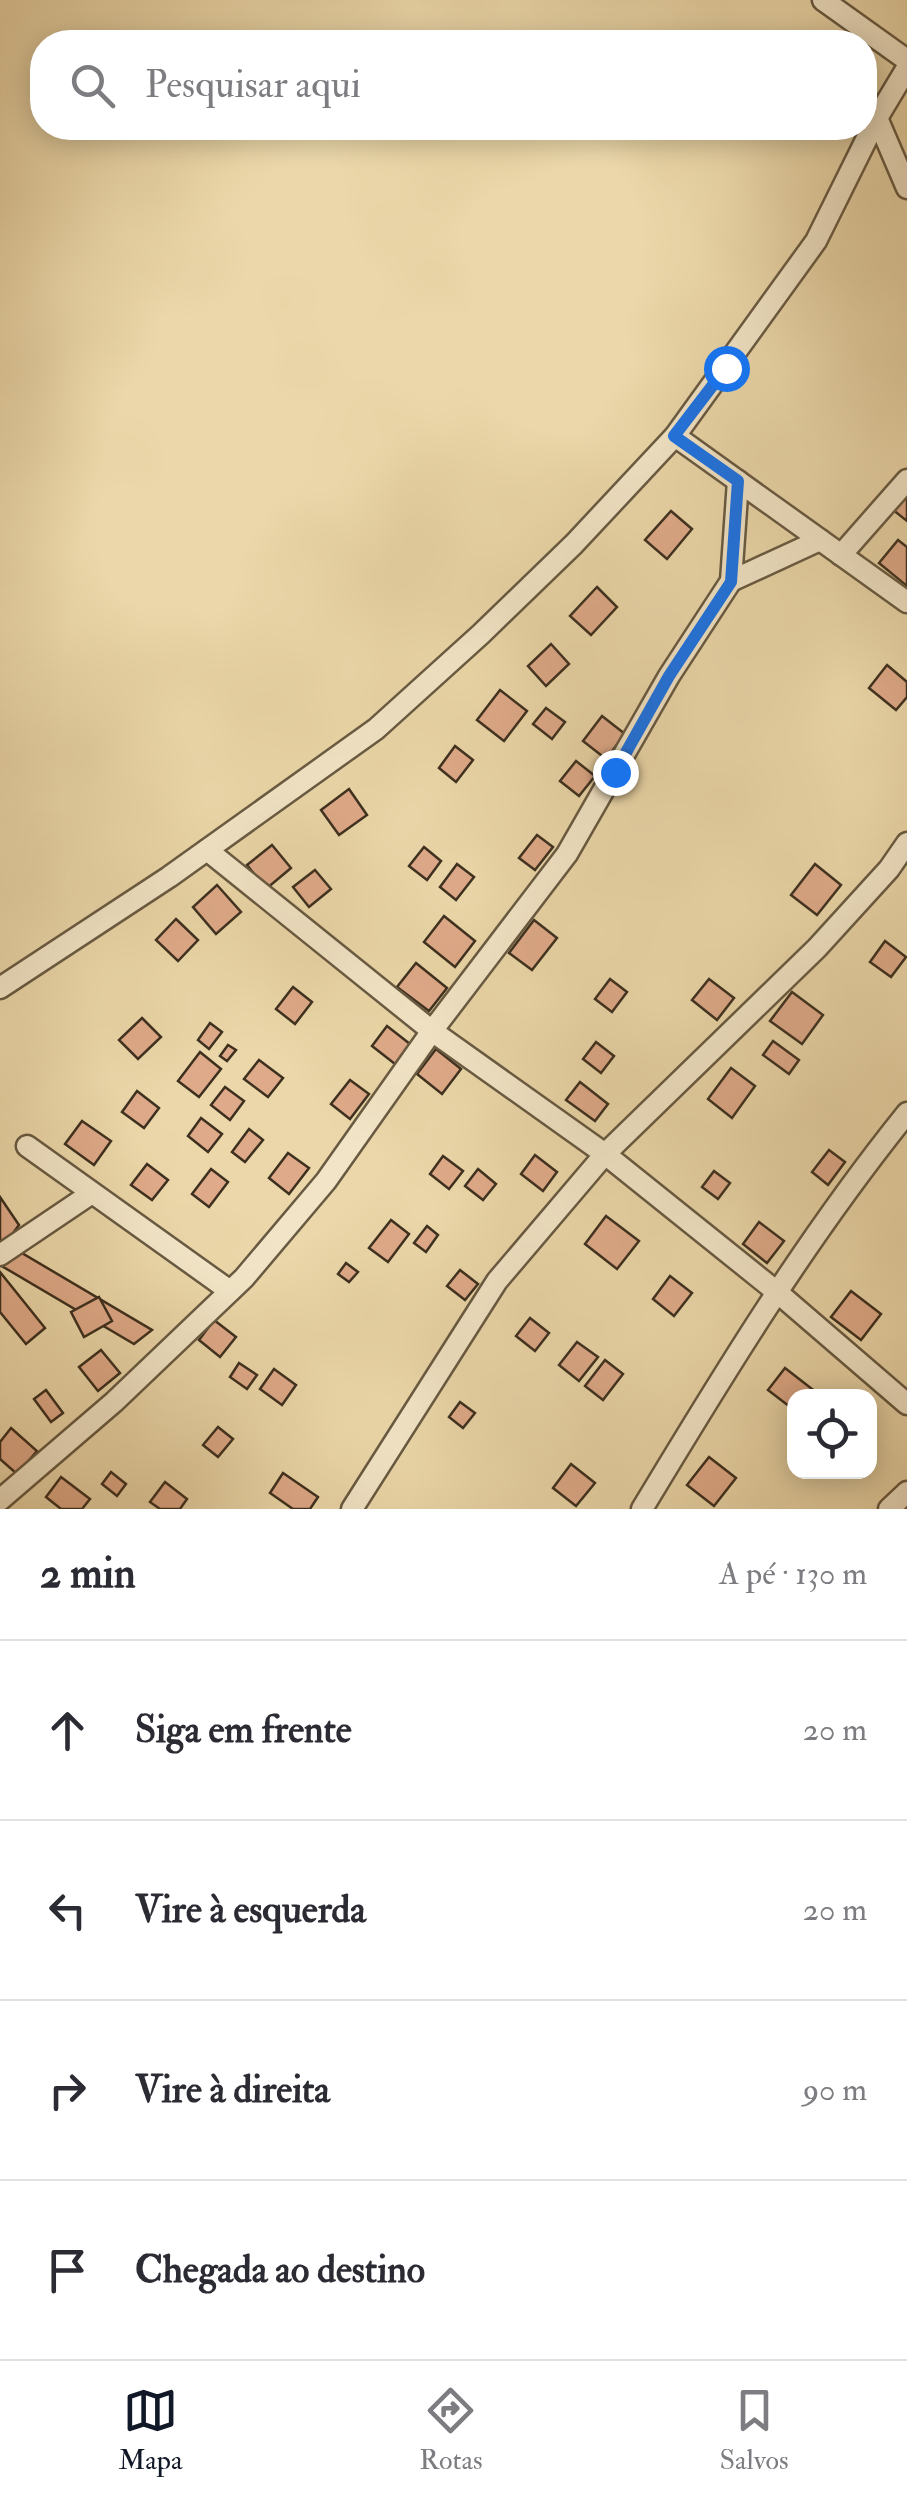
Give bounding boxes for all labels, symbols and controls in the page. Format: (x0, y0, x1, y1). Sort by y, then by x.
search box (30, 30, 877, 140)
icon: search (65, 58, 120, 113)
text: Pesquisar aqui (145, 61, 361, 109)
route start (704, 346, 750, 392)
route end (593, 750, 639, 796)
map controls (787, 1389, 877, 1479)
button: locate (787, 1389, 877, 1479)
text: 2 min (40, 1548, 136, 1600)
text: A pé · 130 m (719, 1554, 867, 1594)
icon: ahead (40, 1703, 95, 1758)
text: Siga em frente (135, 1706, 352, 1754)
text: 20 m (803, 1710, 867, 1750)
icon: left (40, 1883, 95, 1938)
text: Vire à esquerda (135, 1886, 366, 1934)
text: 20 m (803, 1890, 867, 1930)
icon: right (40, 2063, 95, 2118)
text: Vire à direita (135, 2066, 330, 2114)
text: 90 m (803, 2070, 867, 2110)
icon: arrive (40, 2243, 95, 2298)
text: Chegada ao destino (135, 2246, 425, 2294)
tab: Mapa (118, 2383, 182, 2478)
tab: Rotas (419, 2383, 483, 2478)
tab: Salvos (719, 2383, 789, 2478)

